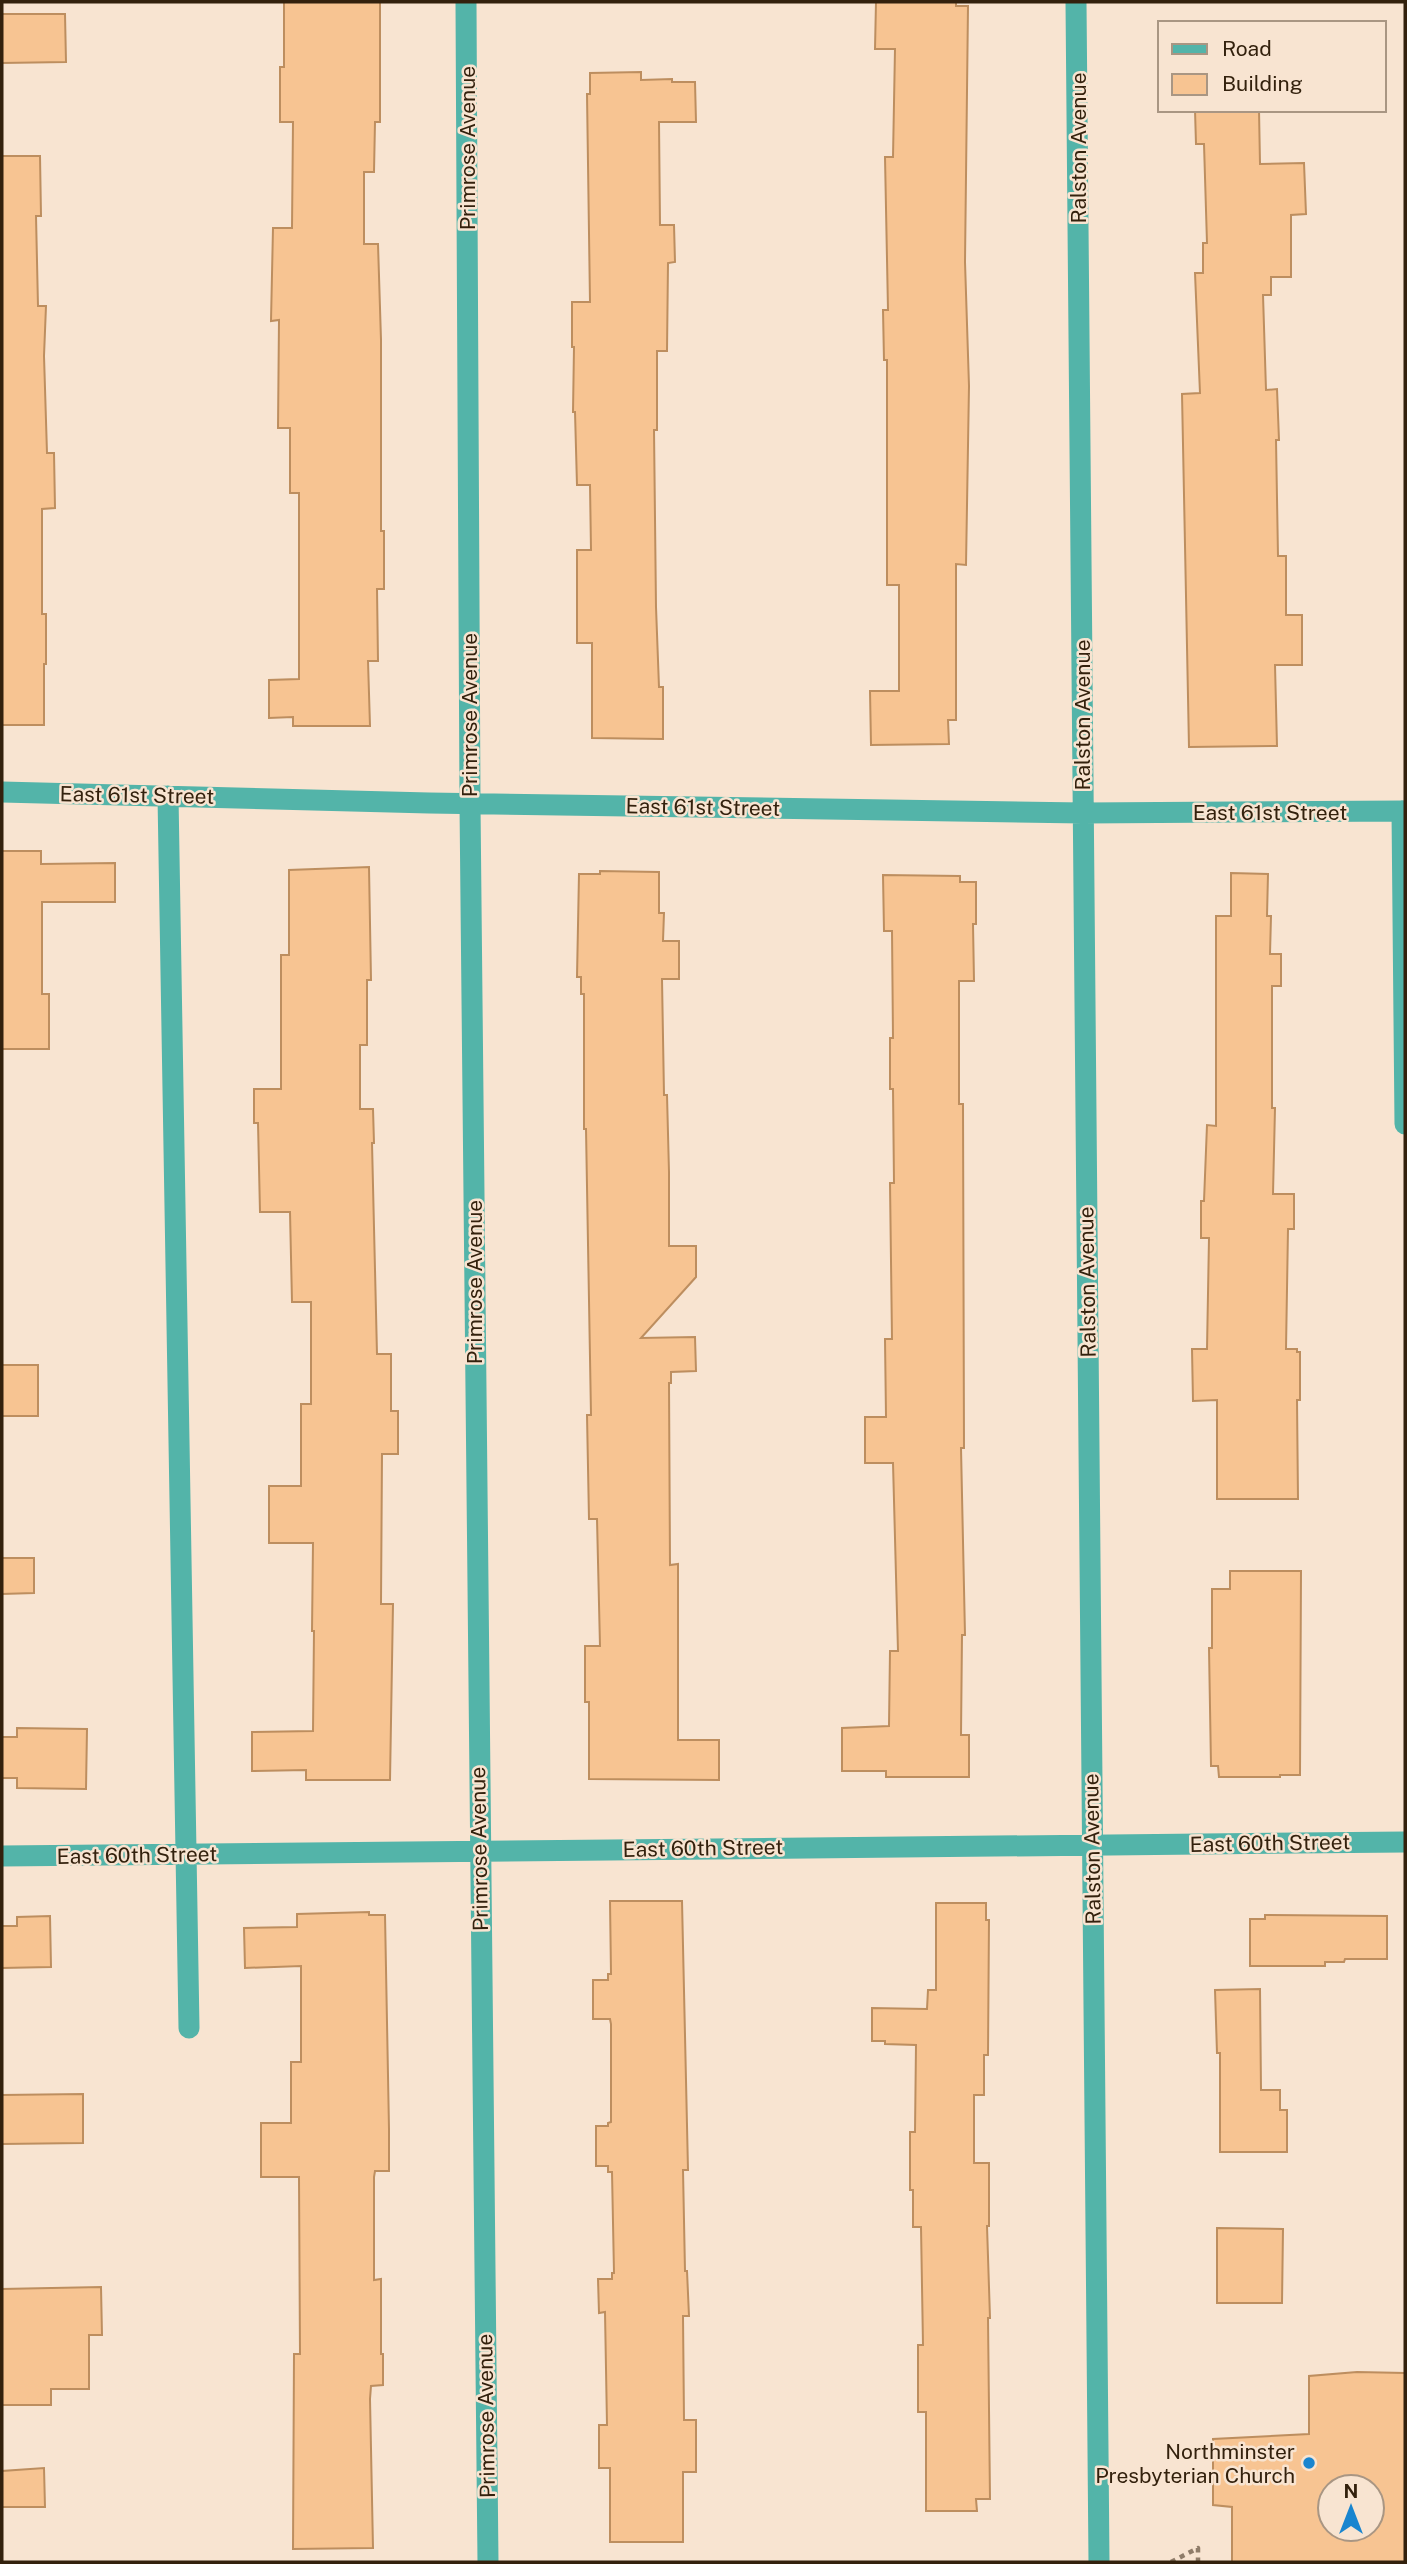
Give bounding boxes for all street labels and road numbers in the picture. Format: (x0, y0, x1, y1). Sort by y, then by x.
street label: Primrose Avenue (455, 66, 480, 230)
street label: Ralston Avenue (1066, 72, 1091, 224)
street label: Primrose Avenue (457, 633, 482, 797)
street label: Ralston Avenue (1070, 639, 1095, 791)
street label: East 61st Street (59, 781, 215, 809)
street label: East 61st Street (625, 793, 781, 821)
street label: East 61st Street (1193, 800, 1347, 825)
street label: Primrose Avenue (462, 1200, 487, 1364)
street label: Ralston Avenue (1073, 1206, 1101, 1358)
street label: Primrose Avenue (465, 1767, 493, 1931)
street label: Ralston Avenue (1078, 1773, 1106, 1925)
street label: East 60th Street (1190, 1829, 1350, 1857)
street label: East 60th Street (623, 1834, 783, 1862)
street label: East 60th Street (57, 1841, 217, 1869)
street label: Primrose Avenue (472, 2334, 500, 2498)

